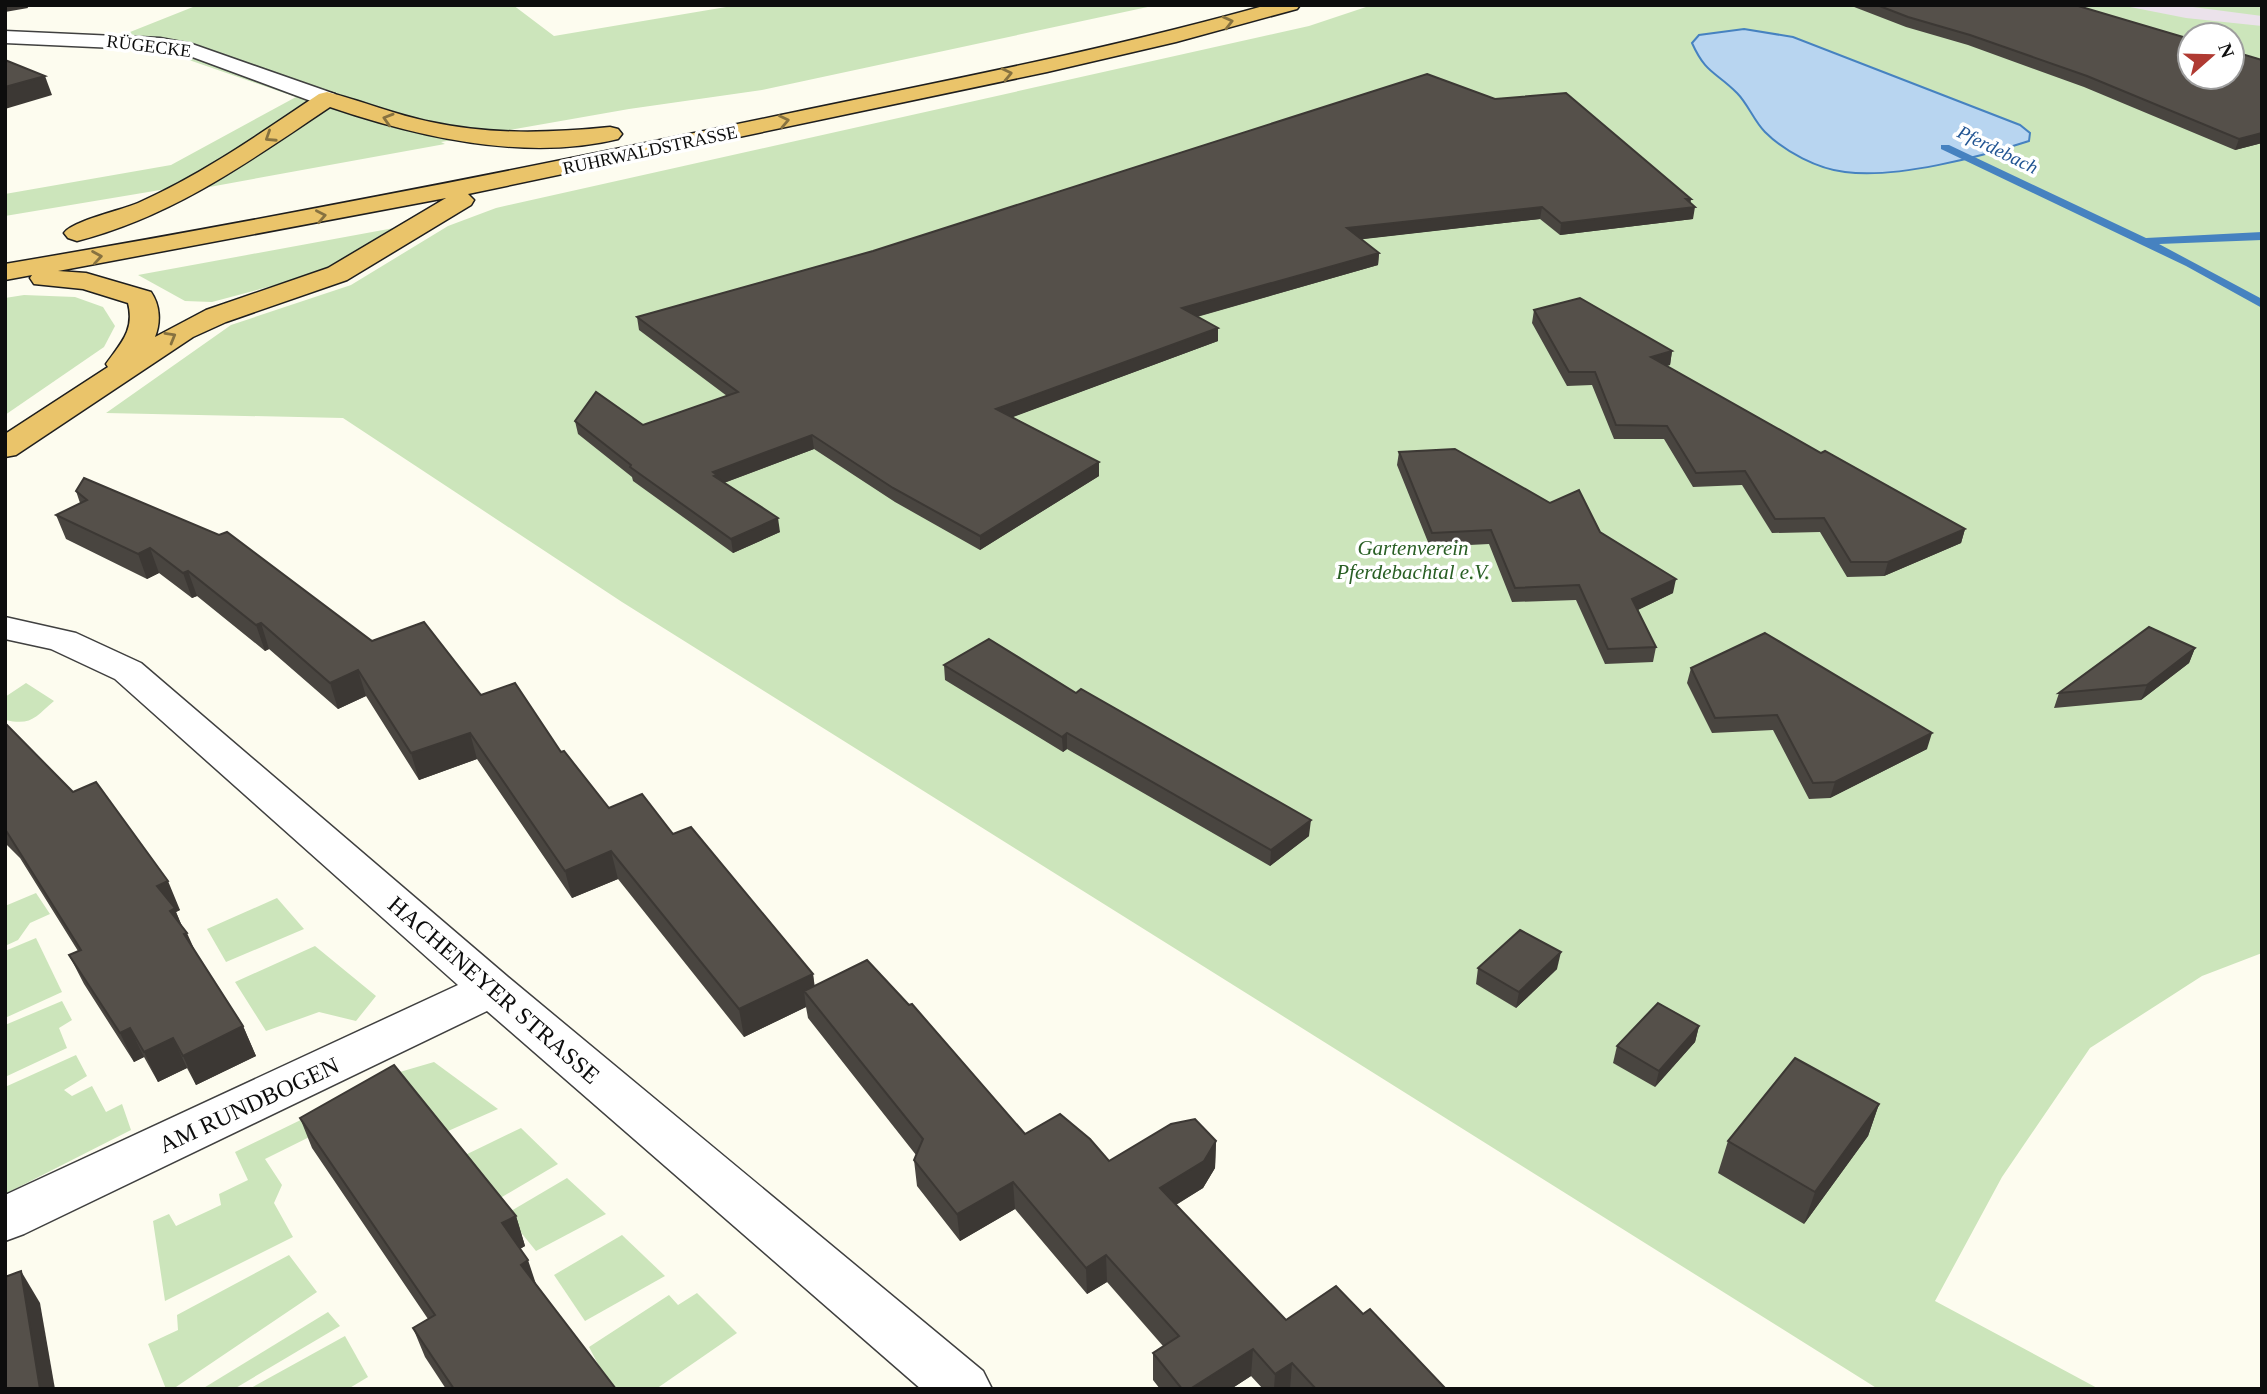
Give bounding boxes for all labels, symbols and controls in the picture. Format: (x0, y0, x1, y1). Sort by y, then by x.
one-way arrow (1222, 16, 1234, 30)
north arrow (2176, 21, 2246, 91)
street label: RÜGECKE (106, 31, 192, 61)
text: N (2214, 40, 2239, 61)
one-way arrow (1001, 67, 1013, 82)
one-way arrow (382, 112, 394, 127)
one-way arrow (778, 115, 790, 130)
water label: Pferdebach (1953, 121, 2041, 178)
street label: RUHRWALDSTRASSE (561, 122, 739, 178)
one-way arrow (265, 128, 278, 141)
one-way arrow (315, 210, 327, 225)
one-way arrow (91, 250, 103, 265)
one-way arrow (164, 332, 176, 345)
park label: Gartenverein Pferdebachtal e.V. (1335, 536, 1490, 584)
street label: HACHENEYER STRASSE (383, 891, 605, 1089)
street label: AM RUNDBOGEN (155, 1052, 343, 1158)

